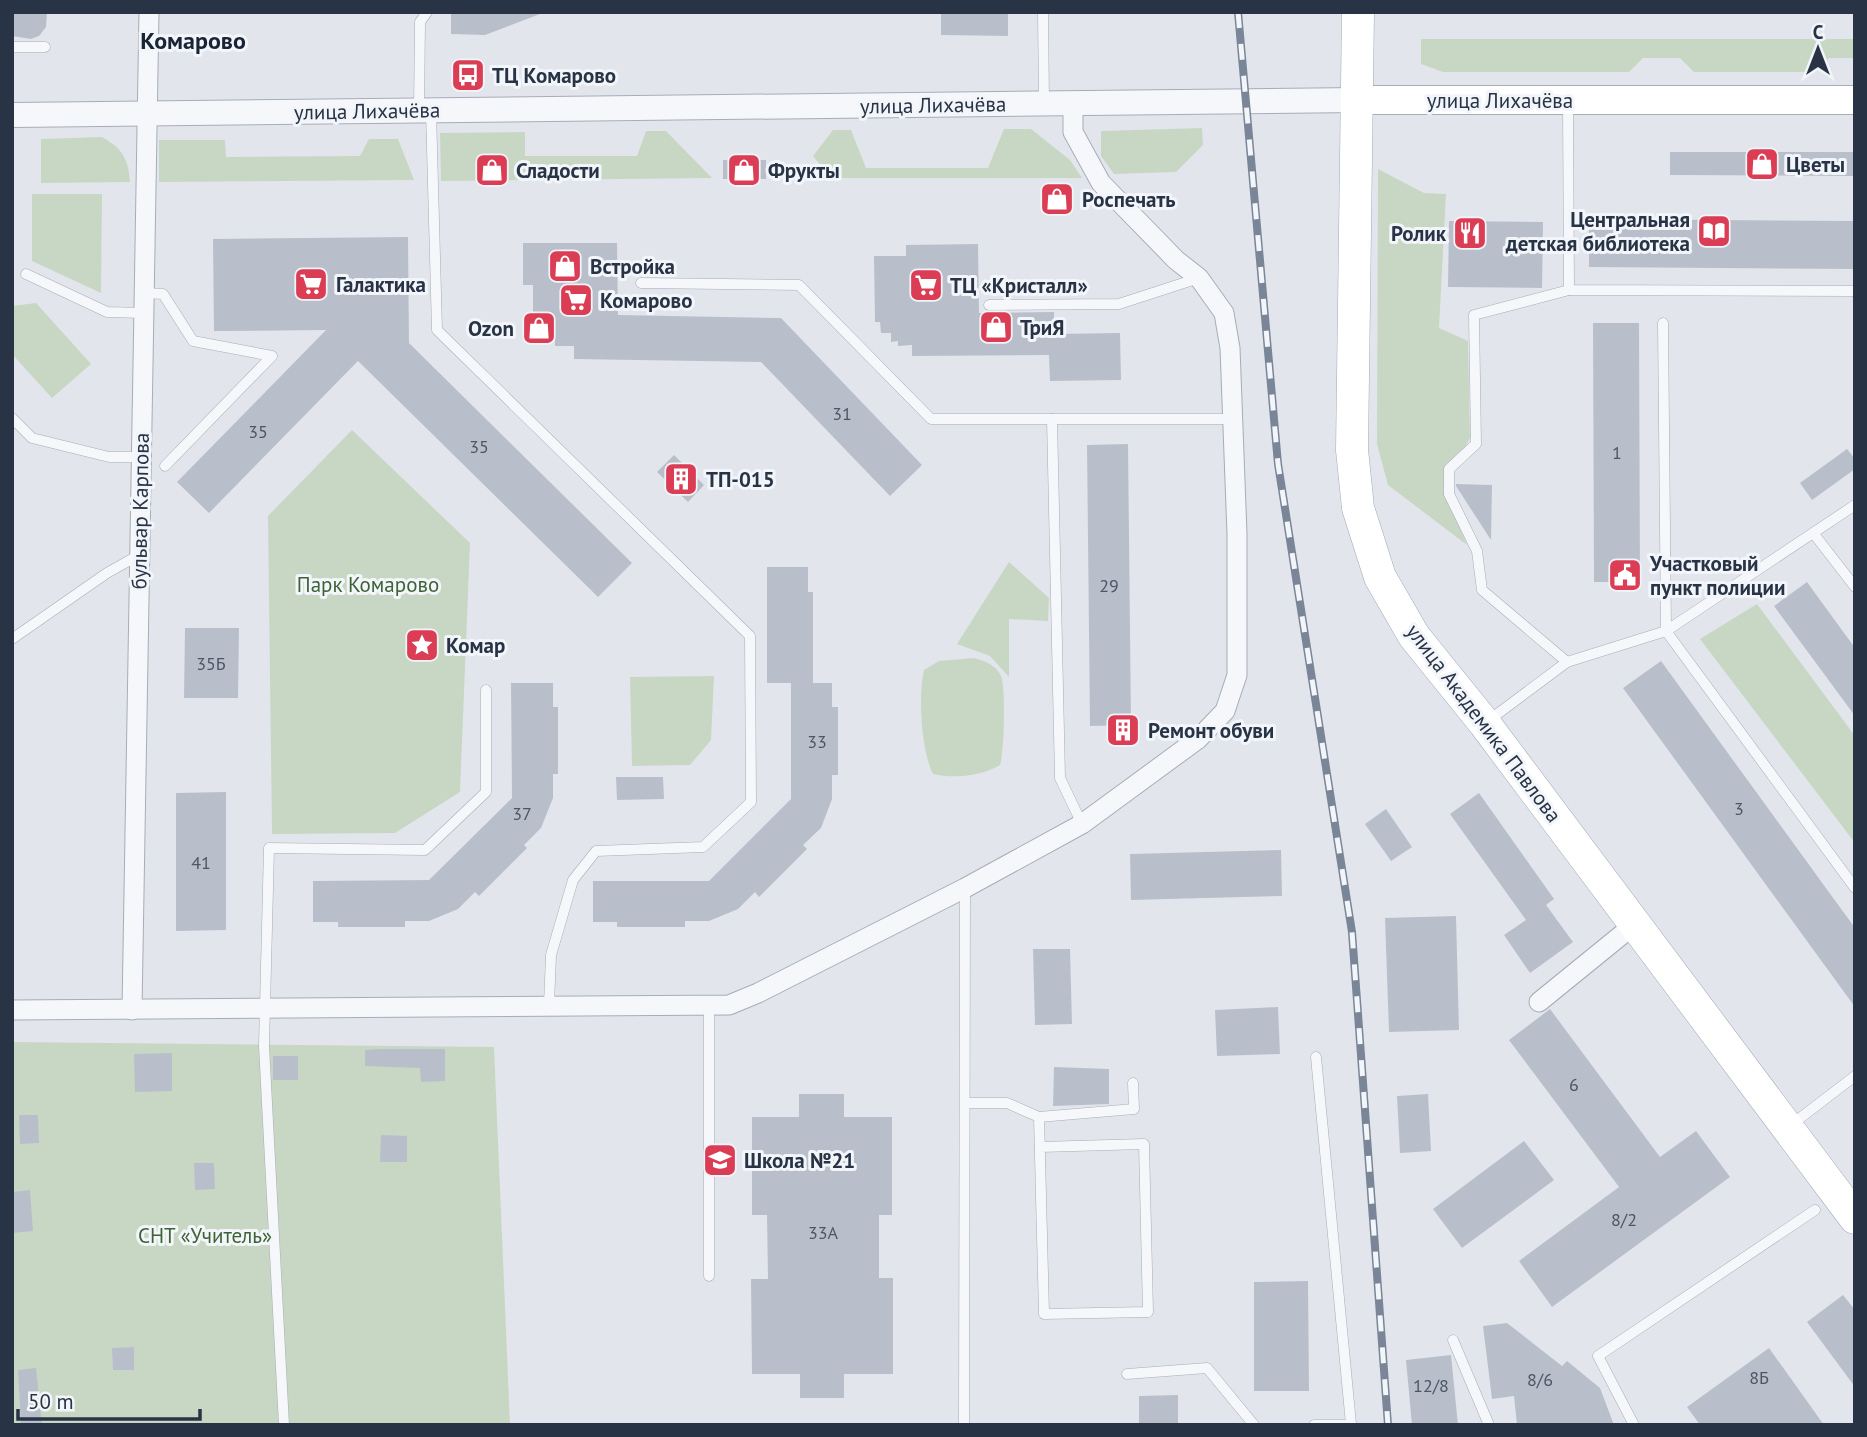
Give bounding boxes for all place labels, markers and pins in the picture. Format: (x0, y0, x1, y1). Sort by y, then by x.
bus stop icon: ТЦ Комарово (449, 56, 487, 94)
place label: ТЦ Комарово (492, 62, 616, 89)
shop icon: Цветы (1743, 145, 1781, 183)
shop icon: Сладости (473, 151, 511, 189)
shop icon: Фрукты (725, 151, 763, 189)
place label: Цветы (1786, 151, 1845, 178)
place label: Сладости (516, 157, 600, 184)
place label: Фрукты (768, 157, 840, 184)
shop icon: Роспечать (1038, 180, 1076, 218)
place label: Роспечать (1082, 186, 1176, 213)
place label: Центральная детская библиотека (1505, 206, 1690, 257)
library icon: Центральная детская библиотека (1695, 212, 1733, 250)
restaurant icon: Ролик (1451, 214, 1489, 252)
place label: Ролик (1391, 220, 1447, 247)
shop icon: Встройка (546, 247, 584, 285)
place label: Встройка (590, 253, 675, 280)
supermarket icon: Галактика (292, 265, 330, 303)
supermarket icon: ТЦ «Кристалл» (907, 266, 945, 304)
place label: Галактика (336, 271, 426, 298)
place label: ТЦ «Кристалл» (950, 272, 1088, 299)
supermarket icon: Комарово (557, 281, 595, 319)
place label: Комарово (600, 287, 693, 314)
shop icon: ТриЯ (977, 308, 1015, 346)
shop icon: Ozon (520, 309, 558, 347)
place label: ТриЯ (1020, 314, 1064, 341)
place label: Ozon (468, 315, 514, 342)
building icon: ТП-015 (662, 460, 700, 498)
place label: ТП-015 (706, 466, 775, 493)
place label: Участковый пункт полиции (1649, 550, 1786, 601)
public building icon: Участковый пункт полиции (1606, 556, 1644, 594)
place icon: Комар (403, 626, 441, 664)
place label: Комар (446, 632, 505, 659)
building icon: Ремонт обуви (1104, 711, 1142, 749)
place label: Ремонт обуви (1148, 717, 1274, 744)
school or university icon: Школа №21 (701, 1141, 739, 1179)
place label: Школа №21 (744, 1147, 855, 1174)

